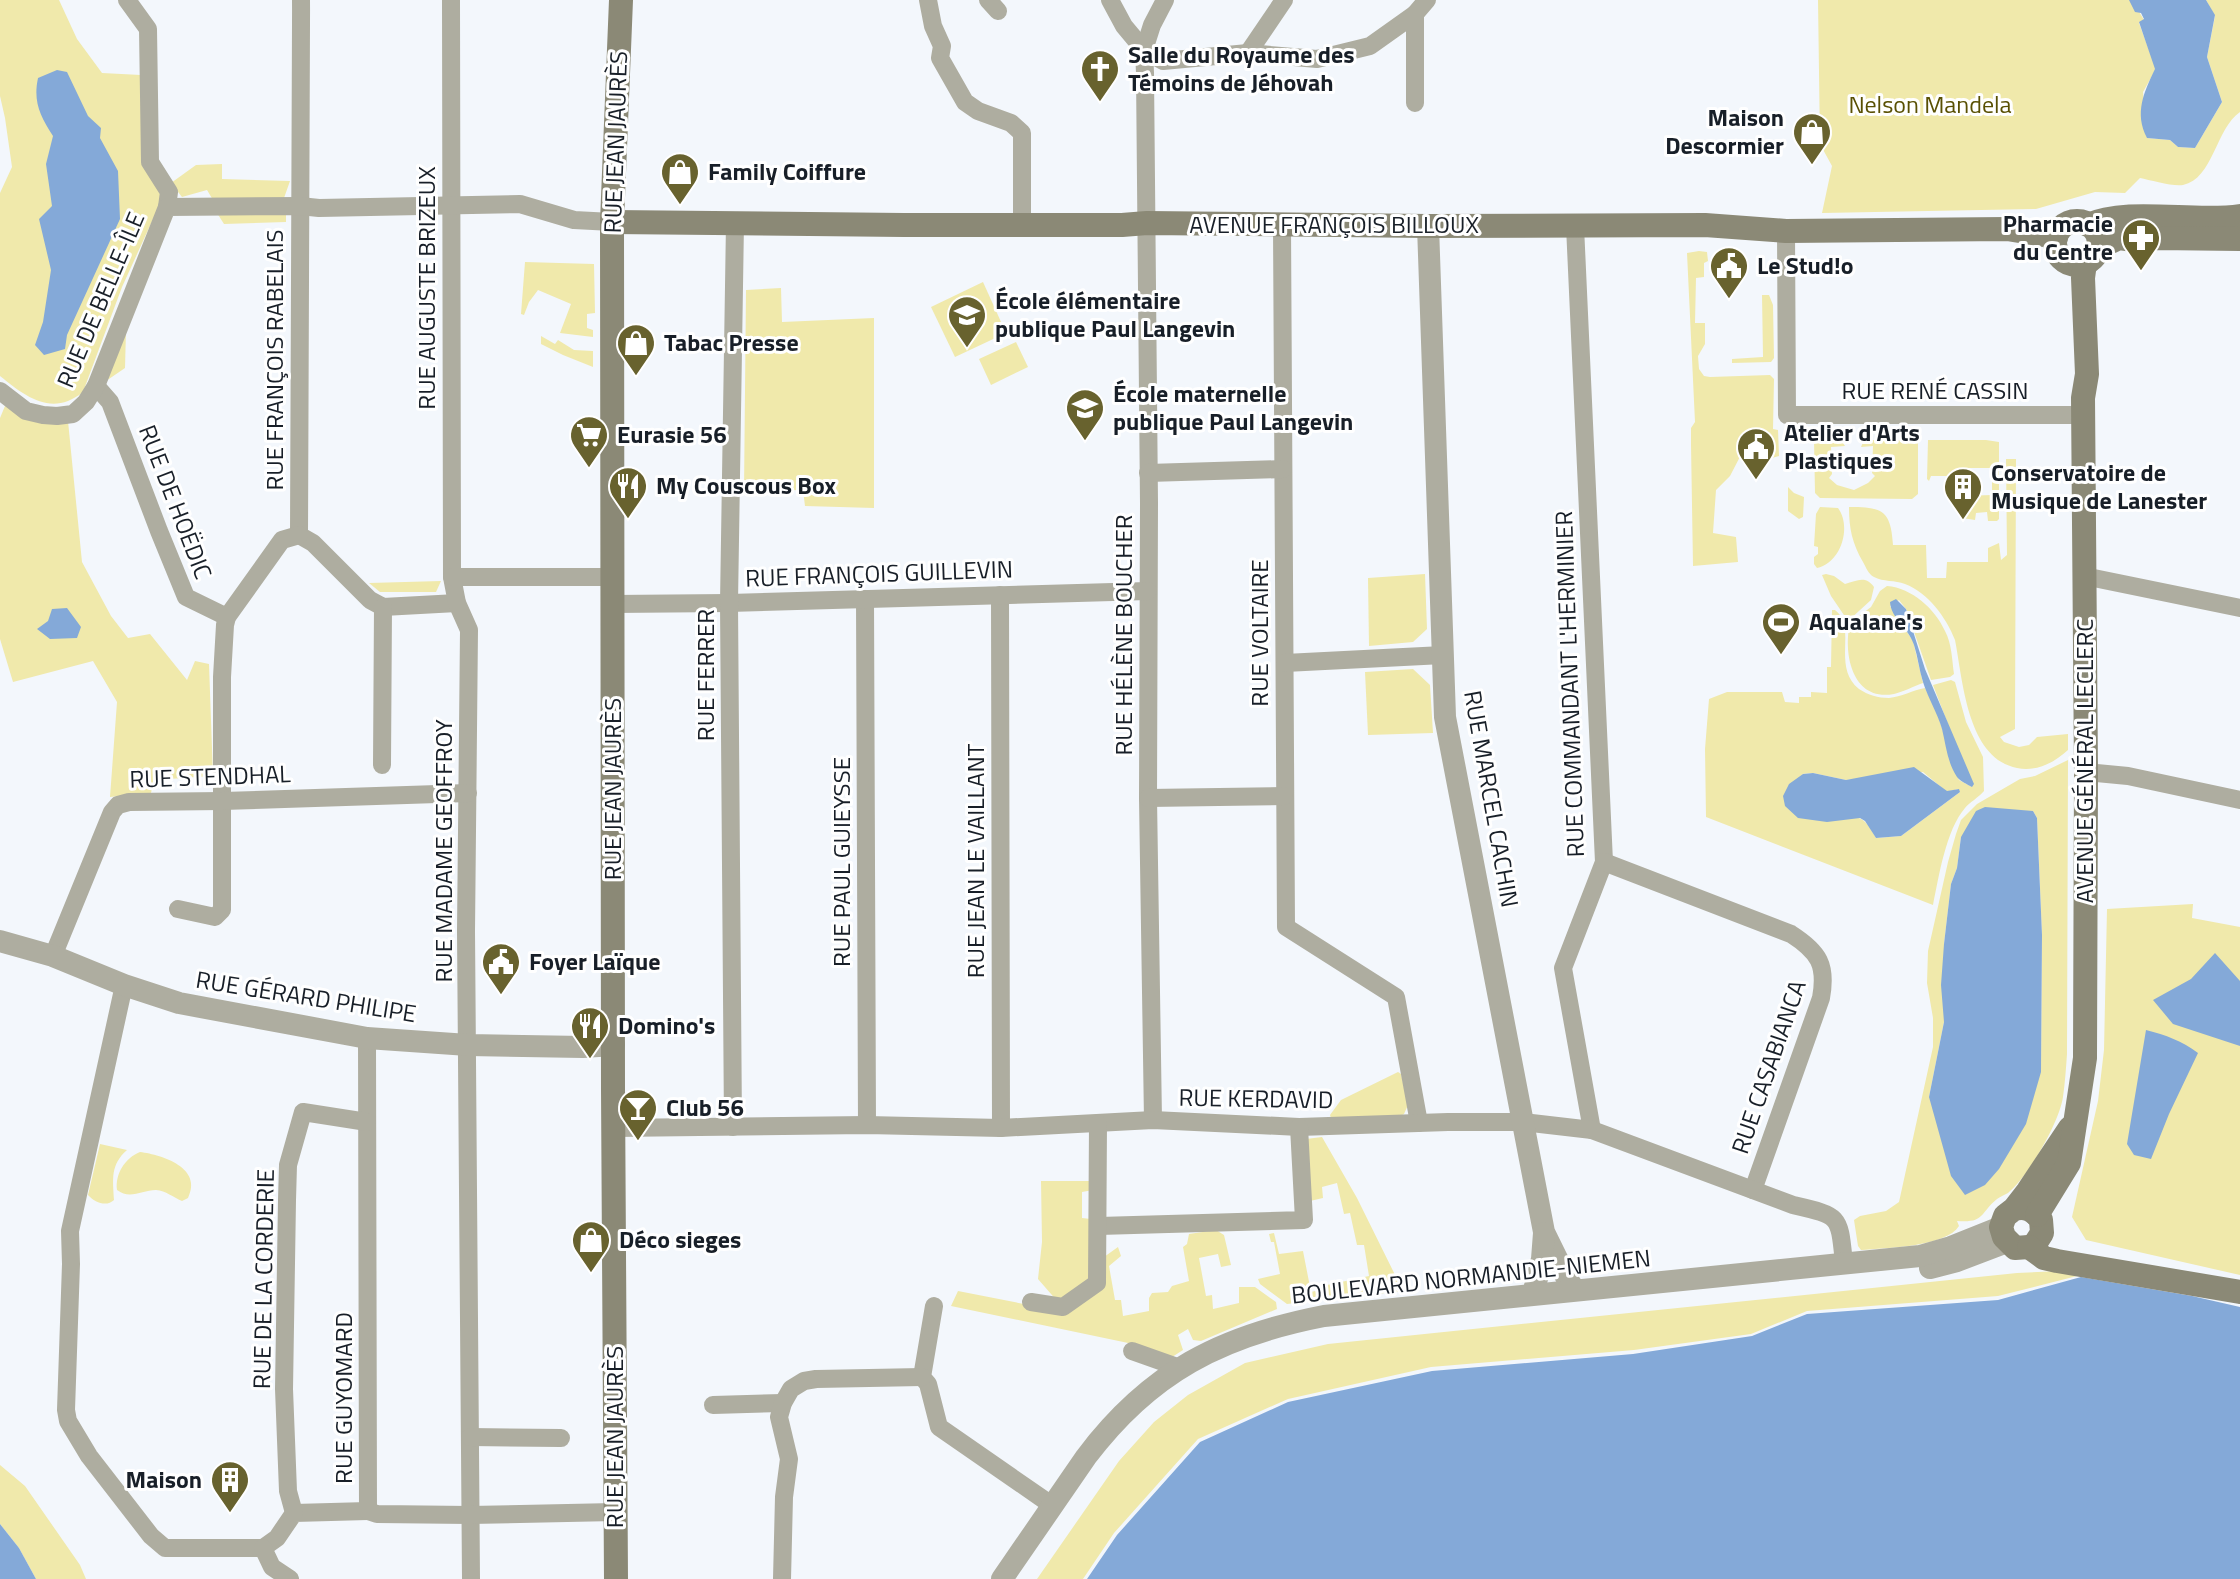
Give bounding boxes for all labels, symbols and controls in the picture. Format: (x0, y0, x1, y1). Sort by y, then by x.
place label: Salle du Royaume des Témoins de Jéhovah (1128, 36, 1355, 100)
church icon: Salle du Royaume des Témoins de Jéhovah (1079, 48, 1121, 103)
street label: RUE JEAN JAURÈS (594, 50, 636, 234)
park label: Nelson Mandela (1848, 86, 2012, 122)
place label: Maison Descormier (1665, 99, 1784, 163)
shop icon: Maison Descormier (1791, 111, 1833, 166)
shop icon: Family Coiffure (659, 151, 701, 206)
place label: Family Coiffure (708, 153, 866, 189)
street label: RUE AUGUSTE BRIZEUX (408, 166, 444, 410)
place label: Pharmacie du Centre (2003, 205, 2113, 269)
street label: RUE DE BELLE-ÎLE (47, 206, 153, 393)
street label: AVENUE FRANÇOIS BILLOUX (1189, 206, 1479, 242)
pharmacy icon: Pharmacie du Centre (2120, 217, 2162, 272)
street label: RUE FRANÇOIS RABELAIS (256, 229, 292, 491)
public building icon: Le Stud!o (1708, 245, 1750, 300)
place label: Le Stud!o (1757, 247, 1853, 283)
place label: École élémentaire publique Paul Langevin (995, 282, 1235, 346)
school or university icon: École élémentaire publique Paul Langevin (946, 294, 988, 349)
shop icon: Tabac Presse (615, 322, 657, 377)
place label: Tabac Presse (664, 324, 799, 360)
street label: RUE RENÉ CASSIN (1842, 372, 2028, 408)
place label: École maternelle publique Paul Langevin (1113, 375, 1353, 439)
school or university icon: École maternelle publique Paul Langevin (1064, 387, 1106, 442)
supermarket icon: Eurasie 56 (568, 414, 610, 469)
place label: Atelier d'Arts Plastiques (1784, 414, 1920, 478)
place label: Eurasie 56 (617, 416, 727, 452)
street label: RUE DE HOËDIC (130, 419, 222, 584)
public building icon: Atelier d'Arts Plastiques (1735, 426, 1777, 481)
place label: Conservatoire de Musique de Lanester (1991, 454, 2207, 518)
restaurant icon: My Couscous Box (607, 465, 649, 520)
building icon: Conservatoire de Musique de Lanester (1942, 466, 1984, 521)
place label: My Couscous Box (656, 467, 836, 503)
street label: RUE COMMANDANT L'HERMINIER (1545, 510, 1593, 858)
street label: RUE HÉLÈNE BOUCHER (1105, 514, 1141, 756)
street label: RUE FRANÇOIS GUILLEVIN (744, 550, 1013, 596)
street label: RUE VOLTAIRE (1241, 559, 1277, 707)
sports icon: Aqualane's (1760, 601, 1802, 656)
place label: Aqualane's (1809, 603, 1923, 639)
street label: RUE FERRER (687, 609, 723, 741)
street label: AVENUE GÉNÉRAL LECLERC (2066, 619, 2102, 903)
street label: RUE MARCEL CACHIN (1455, 688, 1529, 910)
street label: RUE JEAN JAURÈS (594, 698, 630, 880)
street label: RUE MADAME GEOFFROY (425, 719, 461, 983)
street label: RUE JEAN LE VAILLANT (957, 743, 993, 978)
street label: RUE STENDHAL (129, 755, 292, 797)
street label: RUE PAUL GUIEYSSE (823, 757, 859, 967)
public building icon: Foyer Laïque (480, 941, 522, 996)
place label: Foyer Laïque (529, 943, 660, 979)
street label: RUE GÉRARD PHILIPE (193, 961, 419, 1031)
street label: RUE CASABIANCA (1721, 975, 1815, 1158)
restaurant icon: Domino's (569, 1005, 611, 1060)
place label: Domino's (618, 1007, 715, 1043)
street label: RUE KERDAVID (1178, 1079, 1334, 1117)
bar icon: Club 56 (617, 1087, 659, 1142)
place label: Club 56 (666, 1089, 744, 1125)
street label: RUE DE LA CORDERIE (243, 1169, 283, 1389)
shop icon: Déco sieges (570, 1219, 612, 1274)
place label: Déco sieges (619, 1221, 741, 1257)
street label: BOULEVARD NORMANDIE-NIEMEN (1289, 1239, 1652, 1313)
street label: RUE GUYOMARD (325, 1312, 361, 1484)
street label: RUE JEAN JAURÈS (596, 1346, 632, 1528)
building icon: Maison (209, 1459, 251, 1514)
place label: Maison (126, 1461, 202, 1497)

